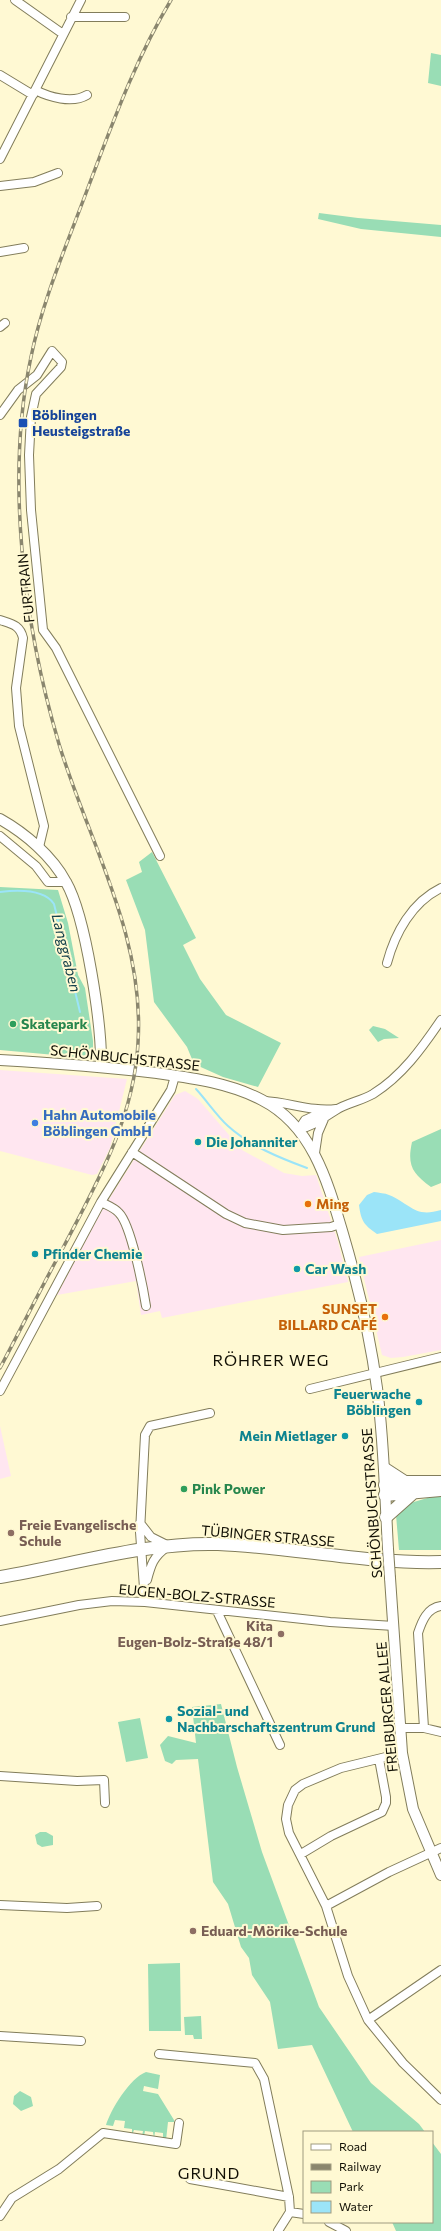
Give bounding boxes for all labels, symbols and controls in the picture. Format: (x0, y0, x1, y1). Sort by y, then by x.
place label: Böblingen Heusteigstraße (32, 406, 130, 439)
marker: Böblingen Heusteigstraße (17, 417, 29, 429)
street label: FURTRAIN (13, 552, 38, 624)
water label: Langgraben (49, 912, 85, 994)
place label: Skatepark (21, 1015, 88, 1032)
marker: Skatepark (8, 1019, 18, 1029)
street label: SCHÖNBUCHSTRASSE (49, 1041, 201, 1074)
place label: Hahn Automobile Böblingen GmbH (43, 1106, 156, 1139)
marker: Hahn Automobile Böblingen GmbH (30, 1118, 40, 1128)
place label: Die Johanniter (206, 1133, 298, 1150)
marker: Die Johanniter (193, 1137, 203, 1147)
place label: Ming (316, 1195, 349, 1212)
marker: Ming (303, 1199, 313, 1209)
place label: Pfinder Chemie (43, 1245, 142, 1262)
marker: Pfinder Chemie (30, 1249, 40, 1259)
place label: Car Wash (305, 1260, 366, 1277)
marker: Car Wash (292, 1264, 302, 1274)
place label: SUNSET BILLARD CAFÉ (278, 1300, 377, 1333)
marker: SUNSET BILLARD CAFÉ (380, 1312, 390, 1322)
district label: RÖHRER WEG (212, 1350, 330, 1369)
place label: Feuerwache Böblingen (333, 1385, 411, 1418)
marker: Feuerwache Böblingen (414, 1397, 424, 1407)
place label: Mein Mietlager (239, 1427, 337, 1444)
street label: SCHÖNBUCHSTRASSE (358, 1427, 385, 1579)
marker: Mein Mietlager (340, 1431, 350, 1441)
place label: Pink Power (192, 1480, 265, 1497)
marker: Pink Power (179, 1484, 189, 1494)
place label: Freie Evangelische Schule (19, 1516, 136, 1549)
street label: TÜBINGER STRASSE (200, 1521, 336, 1550)
marker: Freie Evangelische Schule (6, 1528, 16, 1538)
street label: EUGEN-BOLZ-STRASSE (118, 1580, 276, 1611)
place label: Kita Eugen-Bolz-Straße 48/1 (118, 1617, 273, 1650)
marker: Kita Eugen-Bolz-Straße 48/1 (276, 1629, 286, 1639)
street label: FREIBURGER ALLEE (372, 1641, 401, 1773)
place label: Sozial- und Nachbarschaftszentrum Grund (177, 1702, 375, 1735)
marker: Sozial- und Nachbarschaftszentrum Grund (164, 1714, 174, 1724)
place label: Eduard-Mörike-Schule (201, 1922, 347, 1939)
marker: Eduard-Mörike-Schule (188, 1926, 198, 1936)
legend (303, 2131, 433, 2223)
text: Road (339, 2139, 367, 2153)
text: Railway (339, 2159, 381, 2173)
district label: GRUND (178, 2163, 240, 2182)
text: Park (339, 2179, 365, 2193)
text: Water (339, 2199, 373, 2213)

